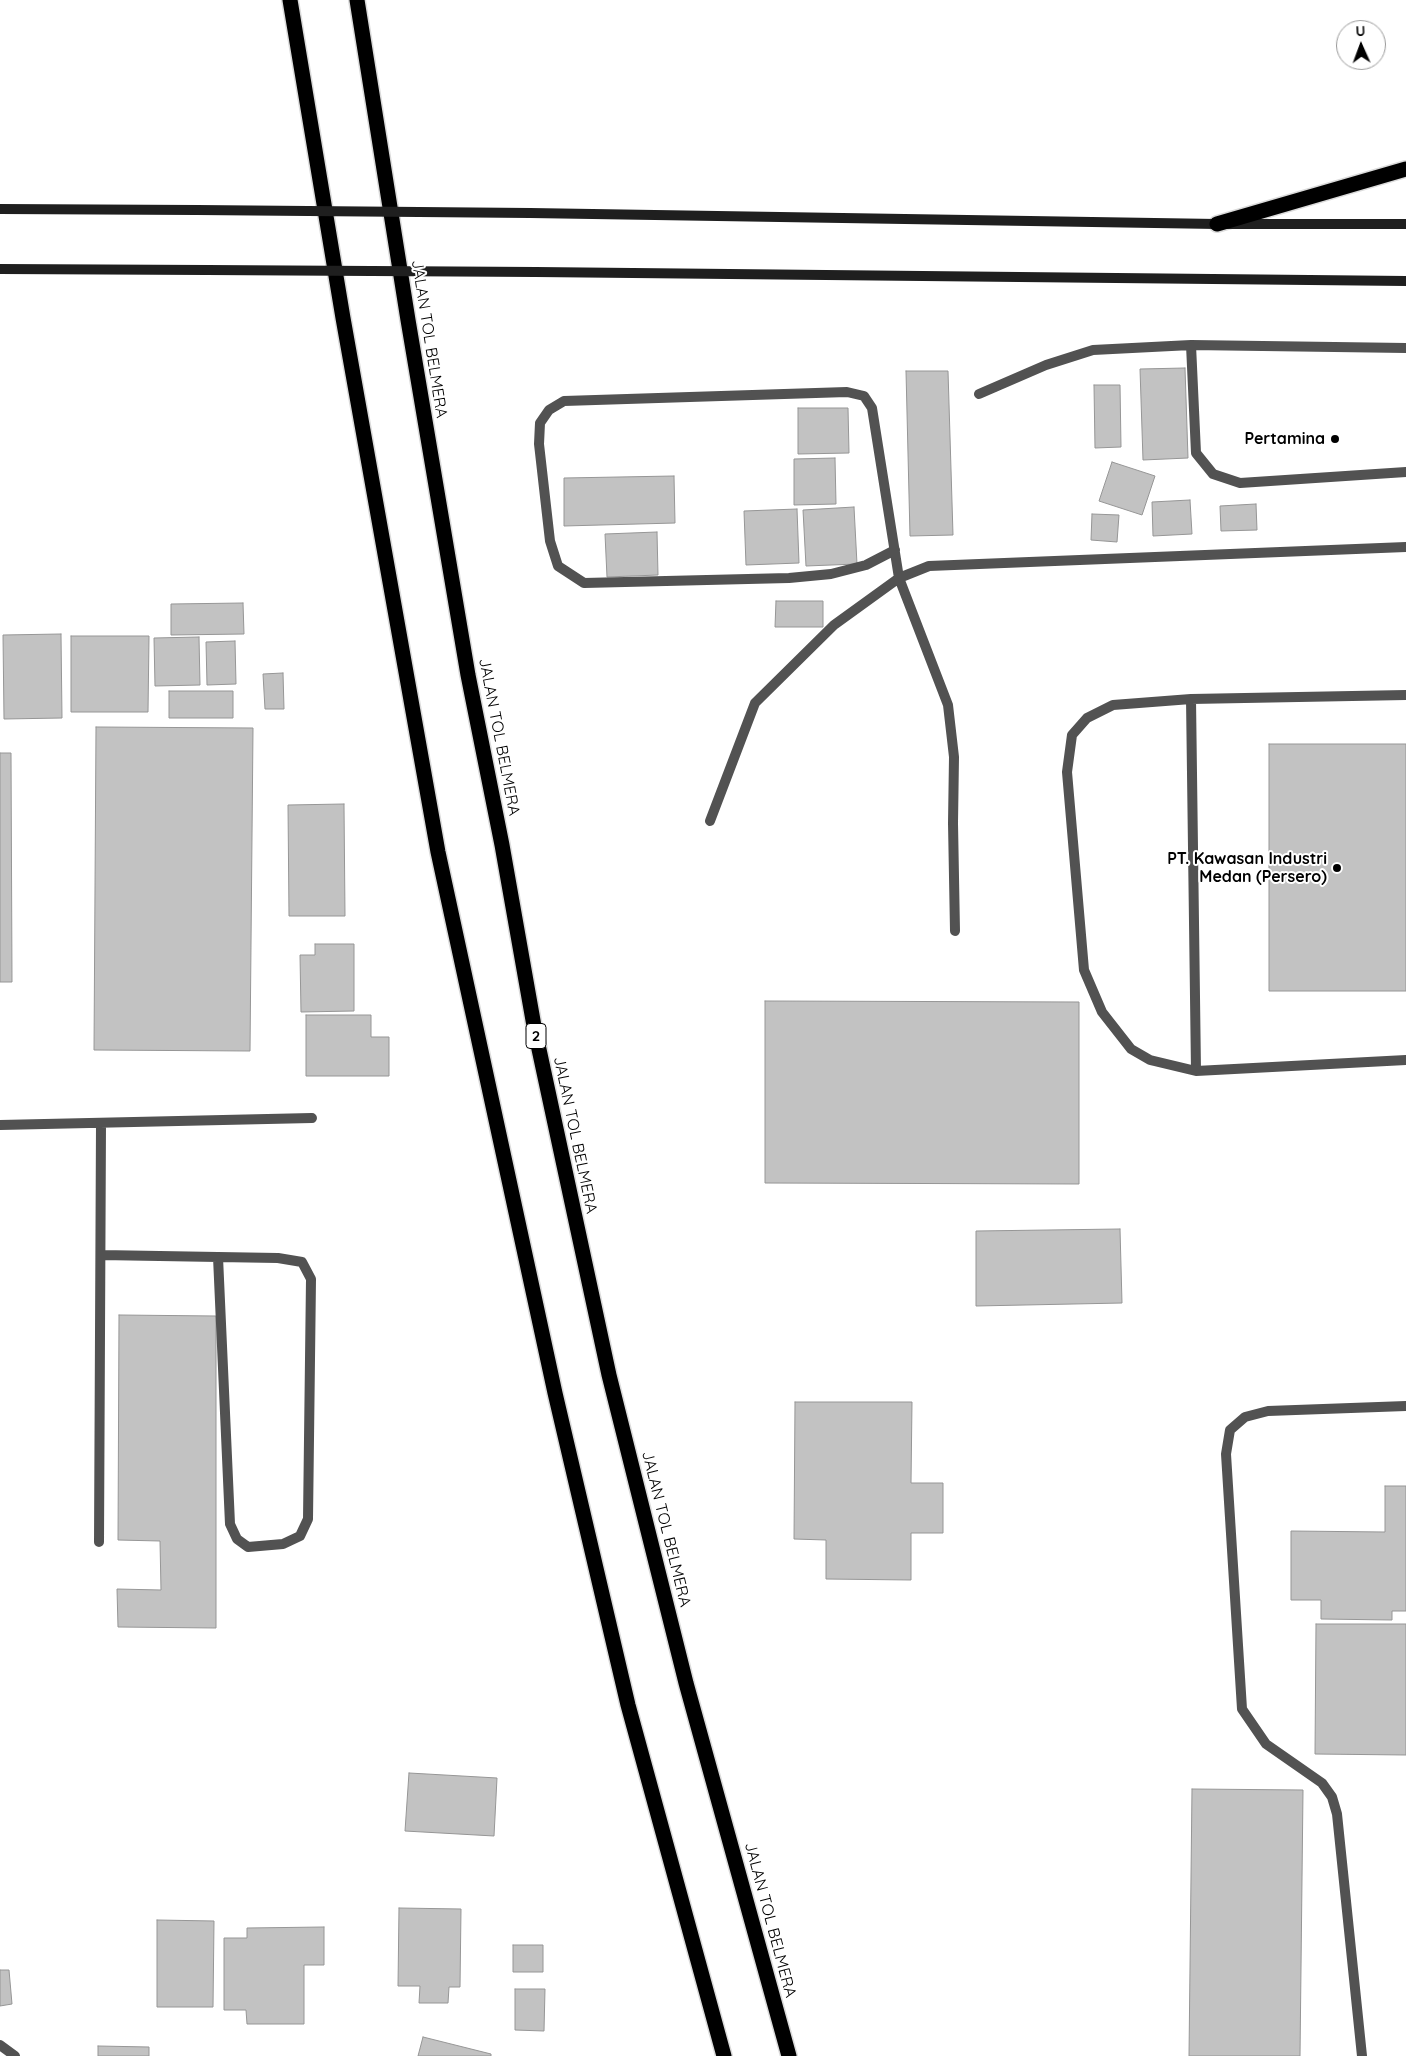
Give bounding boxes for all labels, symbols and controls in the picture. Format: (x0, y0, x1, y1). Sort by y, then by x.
north arrow (1336, 20, 1386, 70)
text: U (1355, 22, 1366, 40)
street label: JALAN TOL BELMERA (407, 258, 451, 420)
place label: Pertamina (1244, 429, 1325, 449)
marker: Pertamina (1329, 433, 1341, 445)
street label: JALAN TOL BELMERA (474, 657, 524, 817)
place label: PT. Kawasan Industri Medan (Persero) (1167, 849, 1327, 887)
marker: PT. Kawasan Industri Medan (Persero) (1331, 862, 1343, 874)
road number: 2 (526, 1024, 546, 1048)
street label: JALAN TOL BELMERA (549, 1055, 601, 1215)
street label: JALAN TOL BELMERA (637, 1449, 695, 1609)
street label: JALAN TOL BELMERA (740, 1840, 800, 2000)

